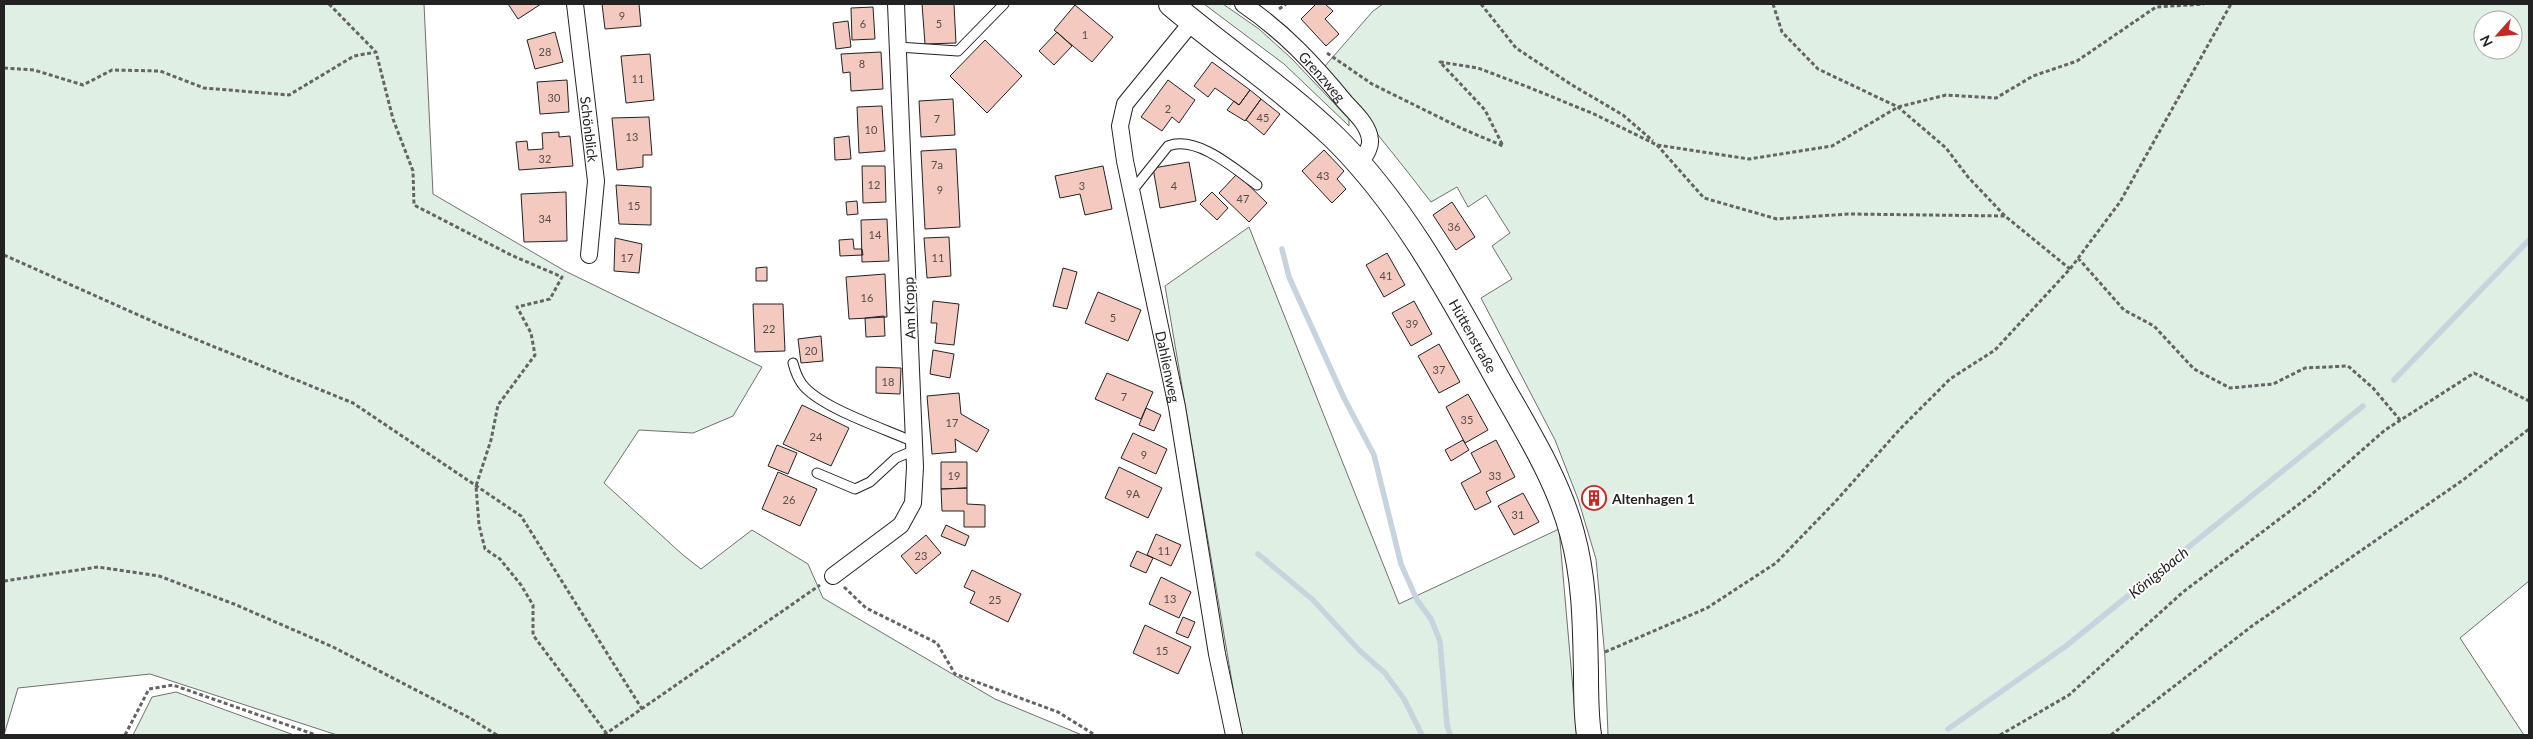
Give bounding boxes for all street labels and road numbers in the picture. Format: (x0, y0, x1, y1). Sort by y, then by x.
street label: Grenzweg (1296, 47, 1350, 105)
street label: Schönblick (578, 95, 602, 164)
street label: Am Kropp (899, 276, 919, 339)
street label: Hüttenstraße (1446, 296, 1501, 375)
street label: Dahlienweg (1153, 329, 1184, 404)

